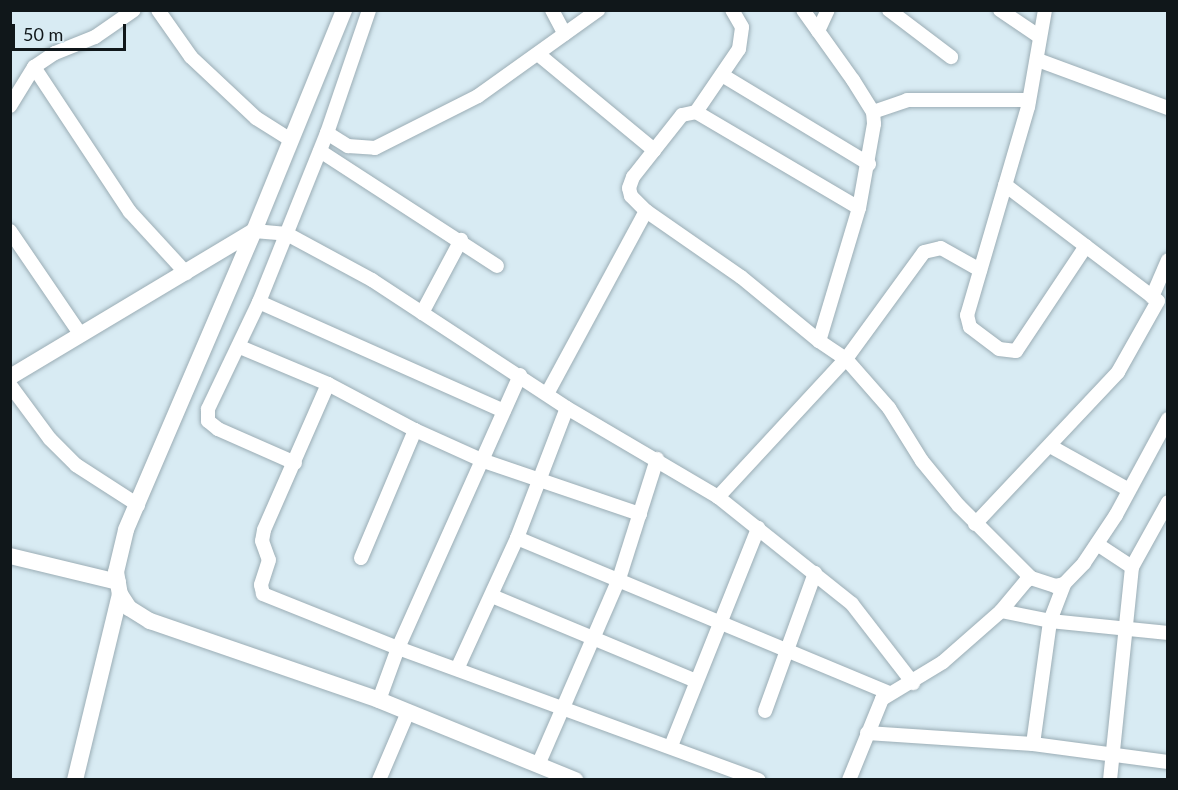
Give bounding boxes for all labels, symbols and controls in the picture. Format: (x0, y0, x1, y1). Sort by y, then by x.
scale bar (15, 12, 129, 50)
text: 50 m (23, 23, 63, 45)

